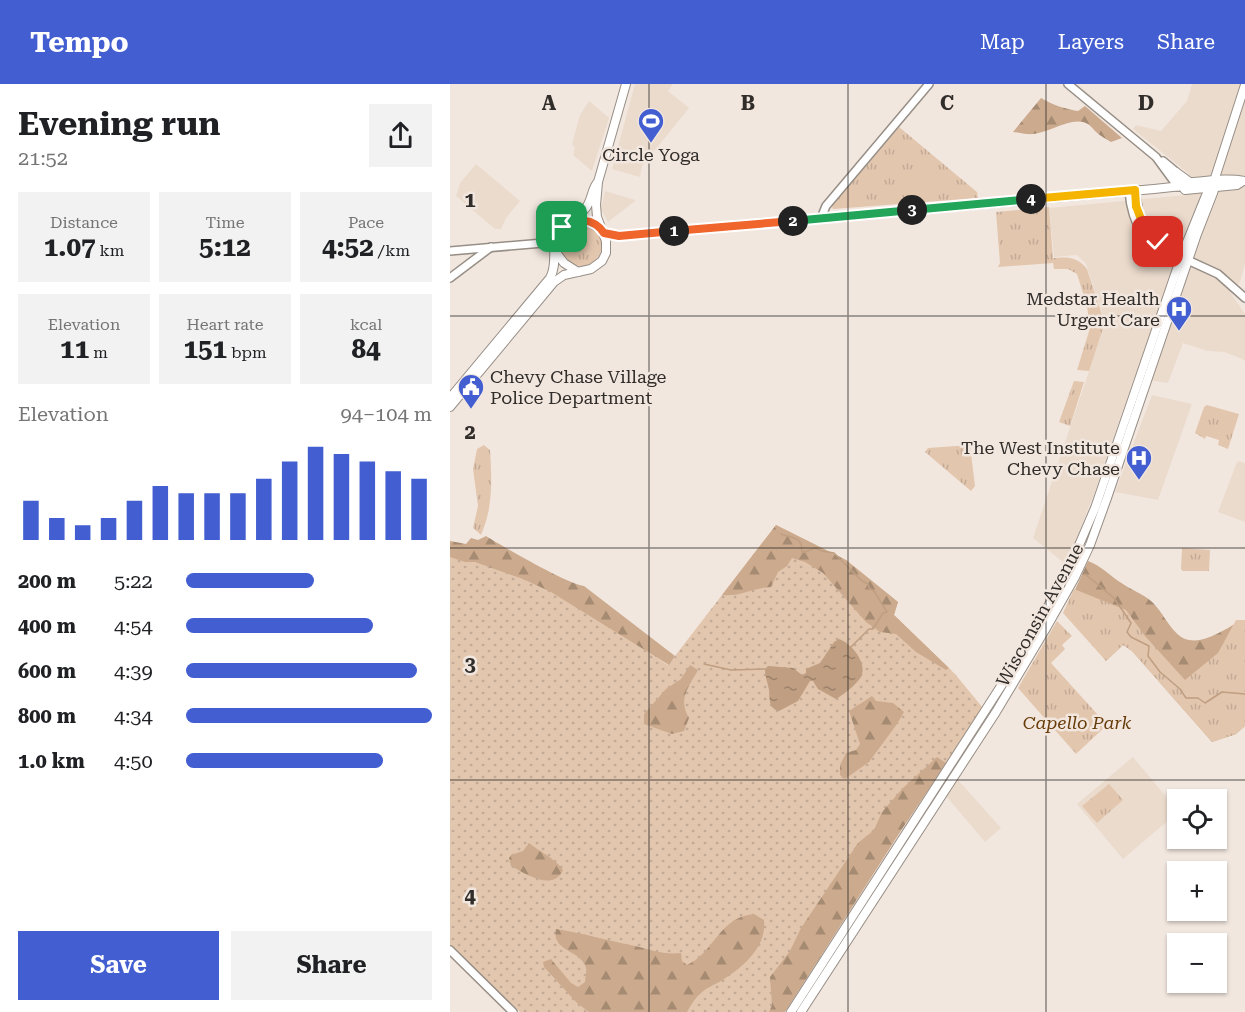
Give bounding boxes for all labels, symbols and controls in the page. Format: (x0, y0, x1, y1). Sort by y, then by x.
text: Tempo (30, 26, 129, 59)
text: Map (980, 30, 1025, 54)
text: Layers (1058, 30, 1124, 54)
text: Share (1157, 30, 1215, 54)
text: A (542, 91, 557, 115)
text: B (741, 91, 755, 115)
text: C (940, 91, 954, 115)
text: D (1138, 91, 1154, 115)
text: Evening run (18, 104, 220, 143)
button: share (369, 104, 432, 167)
sports icon: Circle Yoga (636, 106, 666, 144)
place label: Circle Yoga (602, 144, 700, 165)
text: 21:52 (18, 146, 68, 170)
pin: 4 (1016, 184, 1046, 214)
text: 1 (464, 188, 476, 212)
text: 4 (1027, 189, 1035, 208)
pin: 3 (897, 195, 927, 225)
text: 3 (908, 200, 916, 219)
pin (536, 201, 587, 252)
pin: 2 (778, 206, 808, 236)
icon: arrive (545, 210, 578, 243)
text: 2 (789, 211, 797, 230)
text: Distance (50, 213, 118, 232)
text: Time (205, 213, 245, 232)
text: Pace (348, 213, 384, 232)
pin: 1 (659, 216, 689, 246)
pin (1132, 216, 1183, 267)
text: 1 (670, 221, 678, 240)
icon: check (1141, 225, 1174, 258)
text: 1.07 (44, 232, 96, 262)
text: 5:12 (199, 232, 251, 262)
text: 4:52 (322, 232, 374, 262)
text: km (96, 241, 124, 260)
text: /km (374, 241, 410, 260)
place label: Medstar Health Urgent Care (1026, 288, 1160, 330)
hospital icon: Medstar Health Urgent Care (1164, 294, 1194, 332)
text: Elevation (48, 315, 120, 334)
text: Heart rate (187, 315, 263, 334)
text: kcal (350, 315, 382, 334)
text: 11 (60, 334, 89, 364)
text: 151 (183, 334, 227, 364)
text: 84 (351, 334, 381, 364)
text: m (89, 343, 108, 362)
text: bpm (227, 343, 267, 362)
place label: Chevy Chase Village Police Department (490, 366, 666, 408)
public building icon: Chevy Chase Village Police Department (456, 372, 486, 410)
text: Elevation (18, 402, 109, 426)
text: 94–104 m (341, 402, 432, 426)
text: 2 (464, 420, 476, 444)
place label: The West Institute Chevy Chase (961, 437, 1120, 479)
hospital icon: The West Institute Chevy Chase (1124, 443, 1154, 481)
street label: Wisconsin Avenue (992, 539, 1088, 690)
text: 200 m (18, 569, 76, 593)
text: 5:22 (114, 569, 153, 593)
text: 400 m (18, 614, 76, 638)
text: 4:54 (114, 614, 153, 638)
text: 3 (464, 652, 476, 676)
text: 600 m (18, 659, 76, 683)
text: 4:39 (114, 659, 153, 683)
text: 800 m (18, 704, 76, 728)
text: 4:34 (114, 704, 153, 728)
park label: Capello Park (1023, 712, 1131, 733)
text: 1.0 km (18, 749, 85, 773)
text: 4:50 (114, 749, 153, 773)
map controls (1167, 789, 1227, 993)
button: locate (1167, 789, 1227, 849)
button: + (1167, 861, 1227, 921)
text: 4 (464, 884, 476, 908)
button: Save (18, 931, 219, 1000)
button: Share (231, 931, 432, 1000)
button: − (1167, 933, 1227, 993)

